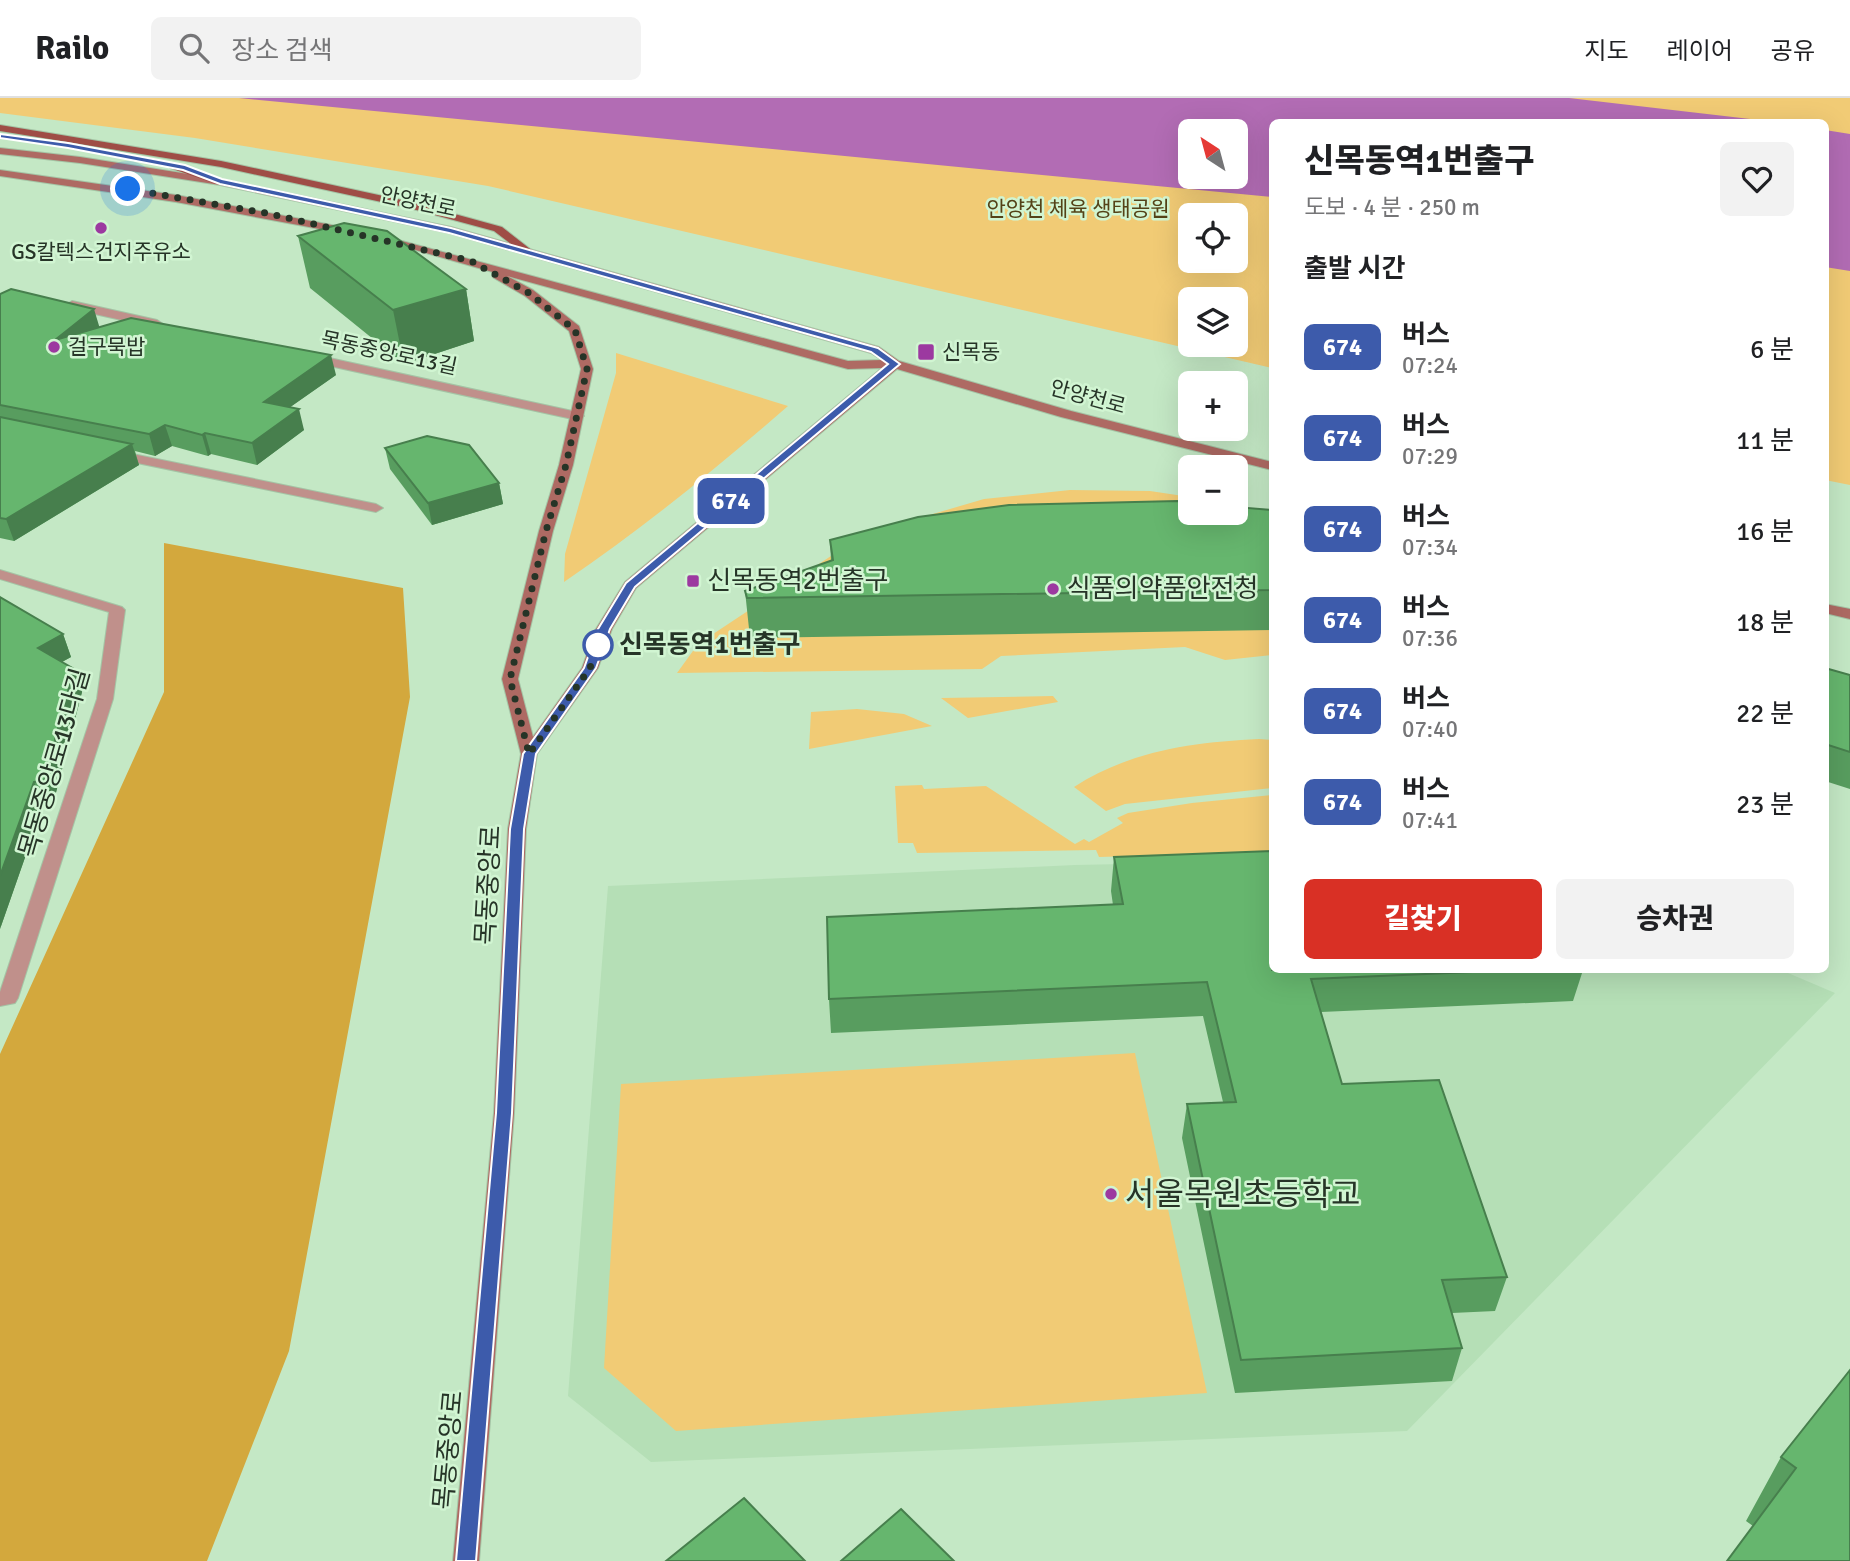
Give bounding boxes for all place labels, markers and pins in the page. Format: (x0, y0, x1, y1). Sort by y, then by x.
marker: GS칼텍스건지주유소 (93, 220, 109, 236)
place label: GS칼텍스건지주유소 (11, 239, 191, 265)
place label: 걸구묵밥 (68, 334, 145, 360)
marker: 걸구묵밥 (46, 339, 62, 355)
place label: 신목동 (942, 339, 1000, 365)
marker: 신목동 (916, 342, 936, 362)
place label: 신목동역2번출구 (707, 565, 888, 597)
marker: 신목동역2번출구 (685, 573, 701, 589)
place label: 식품의약품안전청 (1067, 573, 1258, 605)
marker: 식품의약품안전청 (1045, 581, 1061, 597)
place label: 신목동역1번출구 (619, 629, 800, 661)
marker: 신목동역1번출구 (583, 630, 613, 660)
place label: 서울목원초등학교 (1125, 1175, 1361, 1214)
marker: 서울목원초등학교 (1103, 1186, 1119, 1202)

